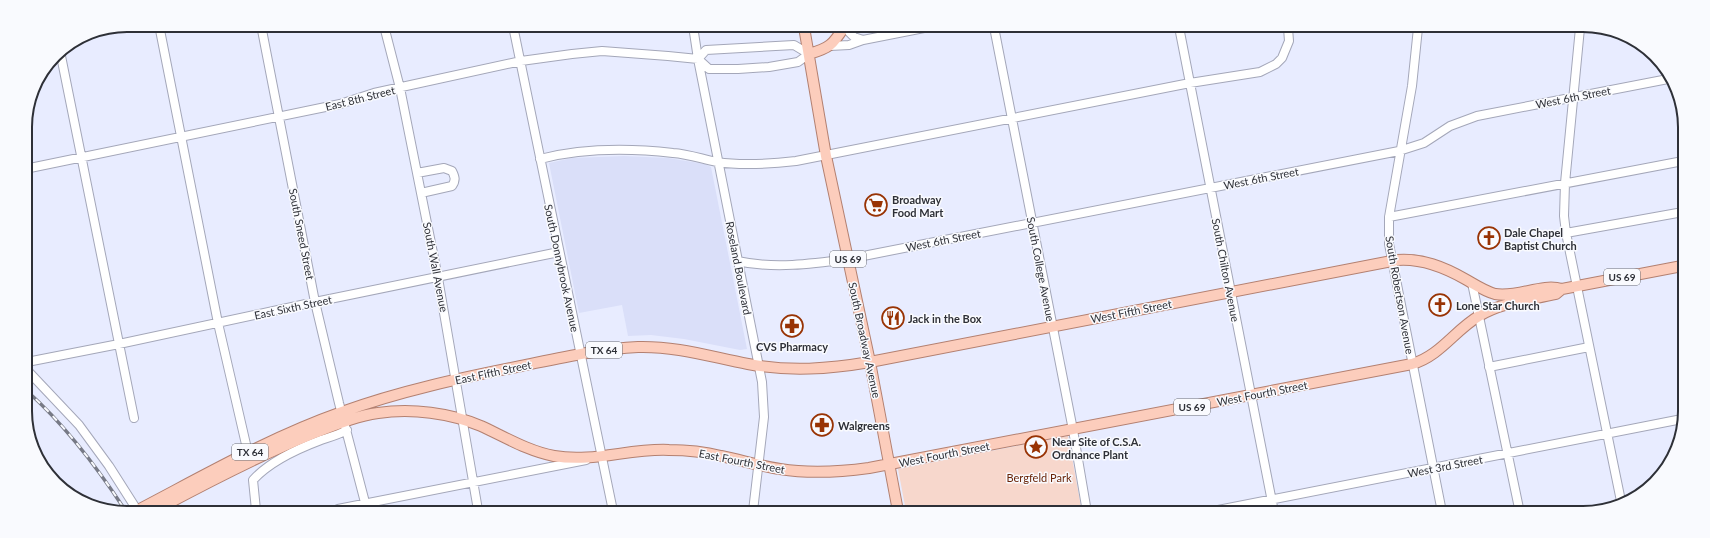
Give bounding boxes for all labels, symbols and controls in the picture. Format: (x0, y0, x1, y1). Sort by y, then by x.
street label: East 8th Street (324, 83, 396, 113)
street label: West 6th Street (1534, 83, 1612, 111)
street label: West 6th Street (1222, 164, 1300, 192)
street label: South Sneed Street (287, 187, 317, 281)
supermarket icon: Broadway Food Mart (863, 192, 889, 218)
place label: Broadway Food Mart (892, 193, 944, 219)
street label: South Donnybrook Avenue (542, 203, 582, 333)
street label: South College Avenue (1025, 216, 1058, 322)
street label: South Chilton Avenue (1210, 217, 1242, 323)
street label: Roseland Boulevard (724, 220, 754, 316)
street label: South Wall Avenue (421, 221, 451, 313)
church icon: Dale Chapel Baptist Church (1476, 225, 1502, 251)
street label: West 6th Street (904, 226, 982, 254)
place label: Dale Chapel Baptist Church (1504, 226, 1577, 252)
street label: South Robertson Avenue (1383, 235, 1417, 355)
road number: US 69 (830, 251, 866, 267)
road number: US 69 (1604, 269, 1640, 285)
street label: South Broadway Avenue (846, 281, 884, 399)
street label: East Sixth Street (253, 292, 333, 322)
church icon: Lone Star Church (1427, 292, 1453, 318)
street label: West Fifth Street (1089, 297, 1173, 325)
place label: Lone Star Church (1456, 299, 1540, 312)
restaurant icon: Jack in the Box (880, 305, 906, 331)
place label: Jack in the Box (908, 312, 982, 325)
pharmacy icon: CVS Pharmacy (779, 313, 805, 339)
place label: CVS Pharmacy (756, 340, 828, 353)
road number: TX 64 (586, 342, 622, 358)
street label: East Fifth Street (454, 358, 532, 386)
street label: West Fourth Street (1216, 378, 1308, 408)
road number: US 69 (1174, 399, 1210, 415)
pharmacy icon: Walgreens (809, 412, 835, 438)
place label: Walgreens (838, 419, 890, 432)
place icon: Near Site of C.S.A. Ordnance Plant (1023, 434, 1049, 460)
place label: Near Site of C.S.A. Ordnance Plant (1052, 435, 1141, 461)
street label: West Fourth Street (898, 439, 990, 469)
road number: TX 64 (232, 444, 268, 460)
street label: East Fourth Street (698, 446, 786, 476)
street label: West 3rd Street (1406, 452, 1484, 480)
park label: Bergfeld Park (1007, 471, 1072, 484)

